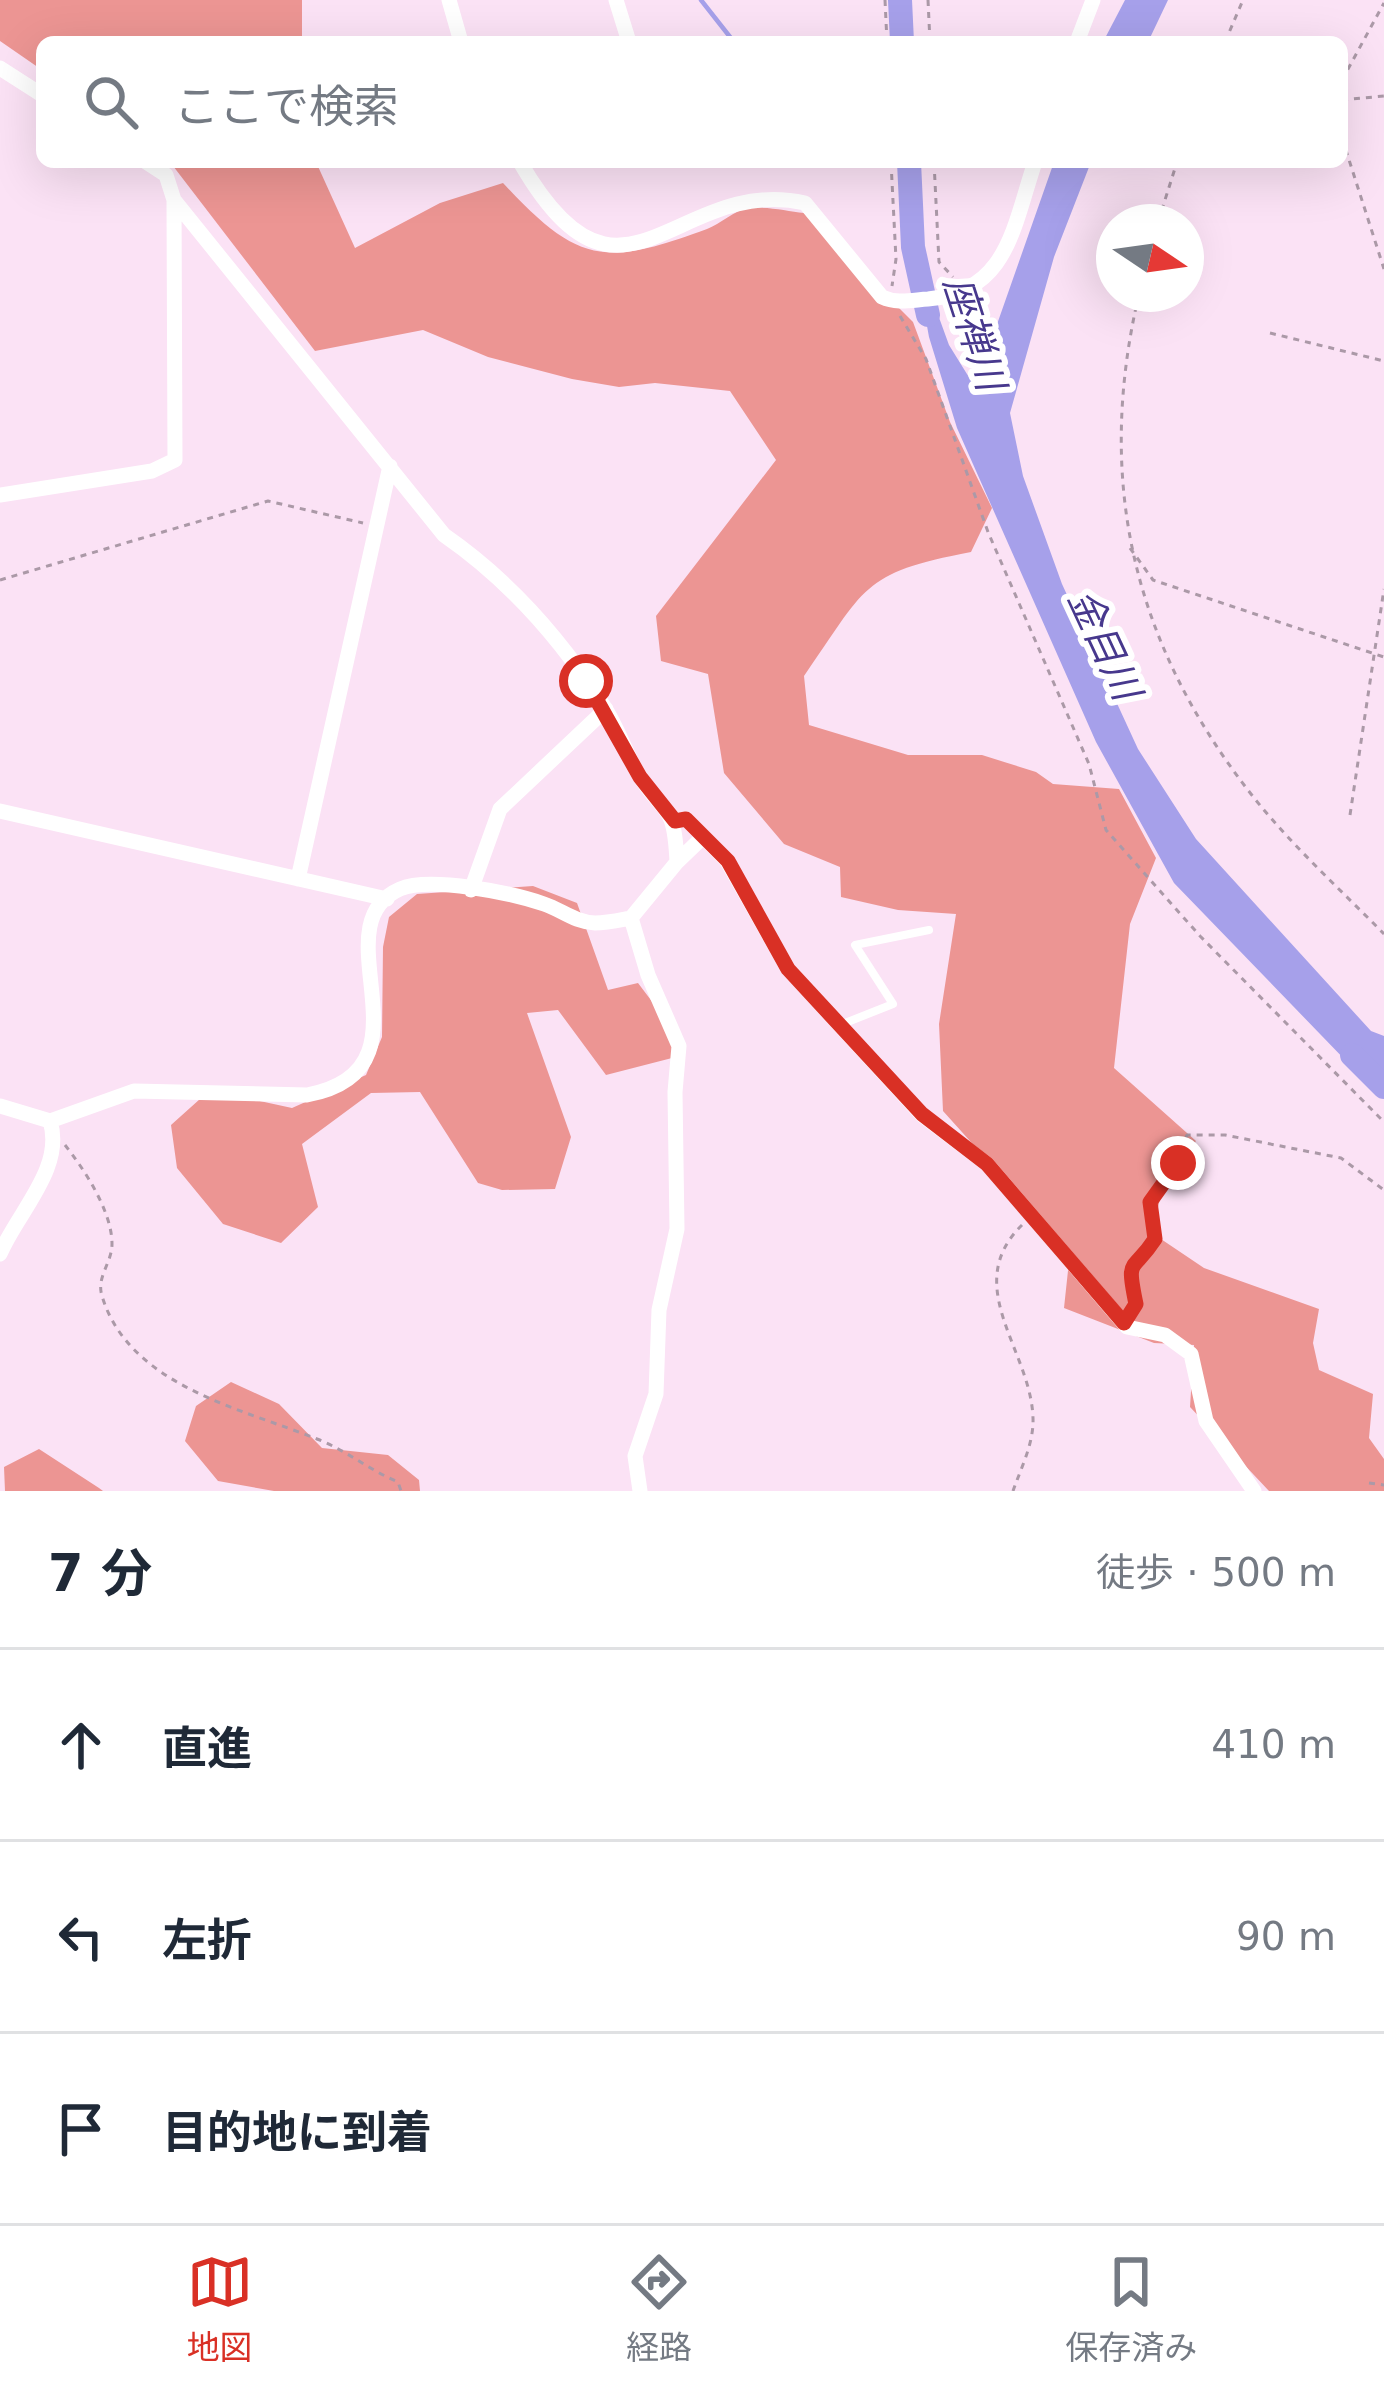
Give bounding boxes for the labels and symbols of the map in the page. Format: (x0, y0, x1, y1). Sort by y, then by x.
north arrow (1096, 204, 1204, 312)
water label: 座禅川 (935, 271, 1015, 400)
water label: 金目川 (1059, 582, 1151, 710)
route start (559, 654, 613, 708)
route end (1151, 1136, 1205, 1190)

